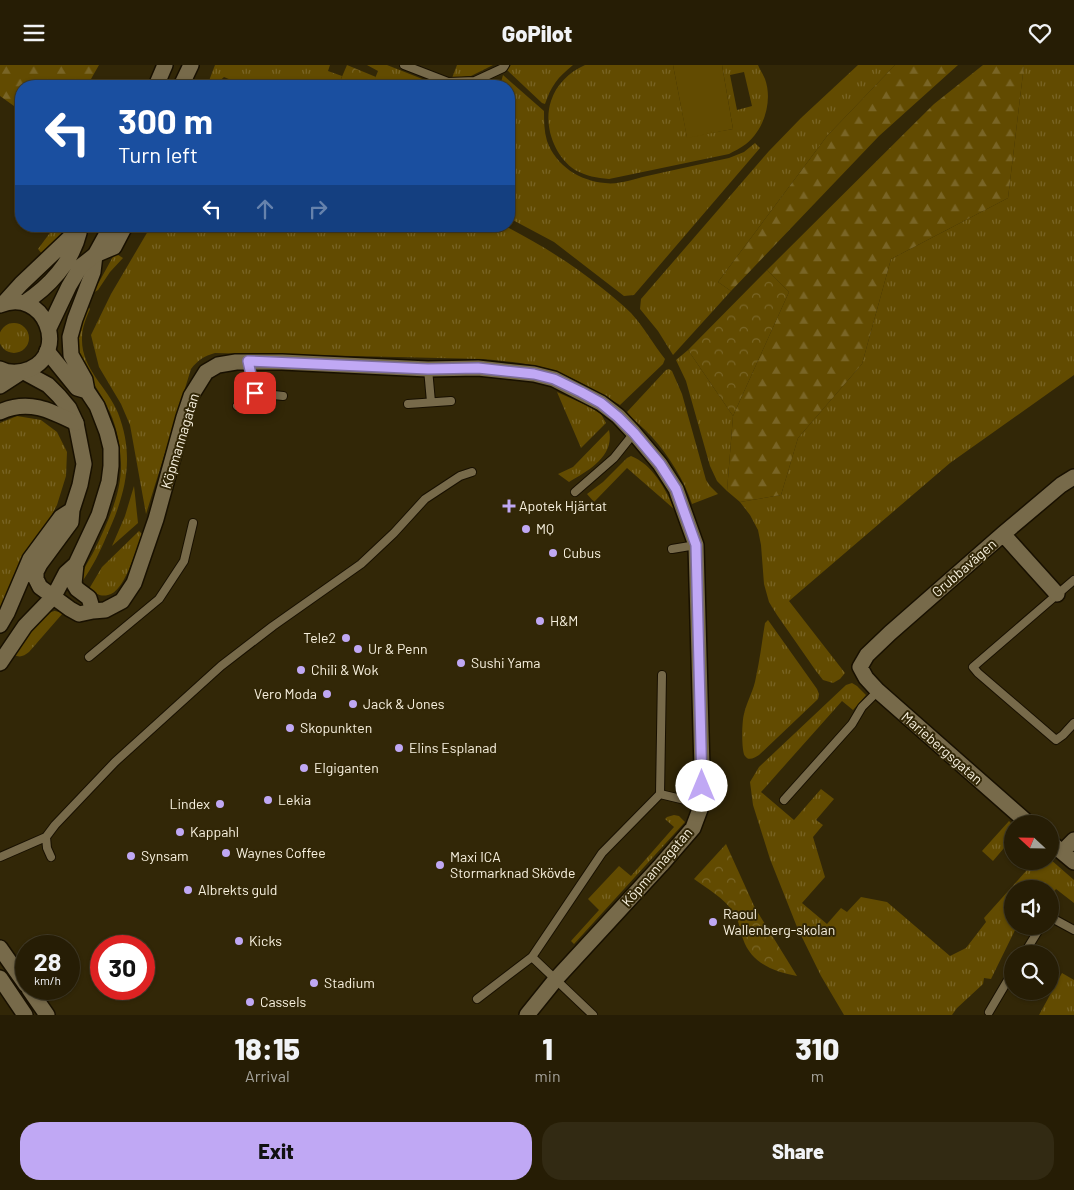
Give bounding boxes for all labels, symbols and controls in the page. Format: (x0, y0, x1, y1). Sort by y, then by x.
icon: menu (20, 19, 48, 47)
icon: heart (1026, 19, 1054, 47)
text: GoPilot (502, 20, 572, 46)
text: 300 m (118, 99, 213, 141)
icon: left (35, 100, 100, 165)
text: Turn left (118, 141, 198, 167)
icon: left (198, 195, 226, 223)
icon: ahead (251, 195, 279, 223)
icon: right (304, 195, 332, 223)
pin (234, 372, 276, 414)
icon: arrive (241, 379, 269, 407)
street label: Köpmannagatan (157, 391, 202, 491)
place label: Apotek Hjärtat (519, 497, 607, 514)
marker: Apotek Hjärtat (503, 500, 515, 512)
place label: MQ (536, 520, 554, 537)
marker: MQ (520, 523, 532, 535)
street label: Grubbavägen (928, 535, 999, 600)
place label: Cubus (563, 544, 601, 561)
marker: Cubus (547, 547, 559, 559)
place label: H&M (550, 612, 578, 629)
marker: H&M (534, 615, 546, 627)
place label: Tele2 (303, 629, 336, 646)
marker: Tele2 (340, 632, 352, 644)
place label: Ur & Penn (368, 640, 428, 657)
marker: Ur & Penn (352, 643, 364, 655)
place label: Sushi Yama (471, 654, 541, 671)
marker: Sushi Yama (455, 657, 467, 669)
place label: Chili & Wok (311, 661, 378, 678)
marker: Chili & Wok (295, 664, 307, 676)
place label: Vero Moda (254, 685, 317, 702)
marker: Vero Moda (321, 688, 333, 700)
place label: Jack & Jones (363, 695, 445, 712)
marker: Jack & Jones (347, 698, 359, 710)
street label: Mariebergsgatan (898, 708, 986, 787)
place label: Skopunkten (300, 719, 372, 736)
marker: Skopunkten (284, 722, 296, 734)
place label: Elins Esplanad (409, 739, 497, 756)
marker: Elins Esplanad (393, 742, 405, 754)
place label: Elgiganten (314, 759, 379, 776)
position arrow (675, 759, 727, 811)
marker: Elgiganten (298, 762, 310, 774)
place label: Lekia (278, 791, 311, 808)
marker: Lekia (262, 794, 274, 806)
place label: Lindex (169, 795, 210, 812)
marker: Lindex (214, 798, 226, 810)
north arrow (1004, 815, 1059, 870)
map controls (1004, 815, 1059, 1000)
place label: Kappahl (190, 823, 239, 840)
street label: Köpmannagatan (618, 824, 695, 910)
marker: Kappahl (174, 826, 186, 838)
place label: Waynes Coffee (236, 844, 326, 861)
place label: Synsam (141, 847, 189, 864)
marker: Waynes Coffee (220, 847, 232, 859)
place label: Maxi ICA Stormarknad Skövde (450, 848, 575, 881)
marker: Synsam (125, 850, 137, 862)
marker: Maxi ICA Stormarknad Skövde (434, 859, 446, 871)
button: sound (1004, 880, 1059, 935)
place label: Albrekts guld (198, 881, 277, 898)
marker: Albrekts guld (182, 884, 194, 896)
place label: Raoul Wallenberg-skolan (723, 905, 835, 938)
marker: Raoul Wallenberg-skolan (707, 916, 719, 928)
place label: Kicks (249, 932, 282, 949)
speed limit sign: 30 (90, 935, 155, 1000)
marker: Kicks (233, 935, 245, 947)
button: search (1004, 945, 1059, 1000)
text: 28 (34, 946, 61, 976)
text: km/h (34, 973, 61, 987)
place label: Stadium (324, 974, 375, 991)
marker: Stadium (308, 977, 320, 989)
place label: Cassels (260, 993, 306, 1010)
marker: Cassels (244, 996, 256, 1008)
text: 18:15 (235, 1030, 300, 1066)
text: 1 (542, 1030, 553, 1066)
text: 310 (795, 1030, 839, 1066)
text: Arrival (245, 1066, 290, 1085)
text: min (535, 1066, 561, 1085)
text: m (811, 1066, 824, 1085)
button: Exit (20, 1122, 532, 1180)
button: Share (542, 1122, 1054, 1180)

